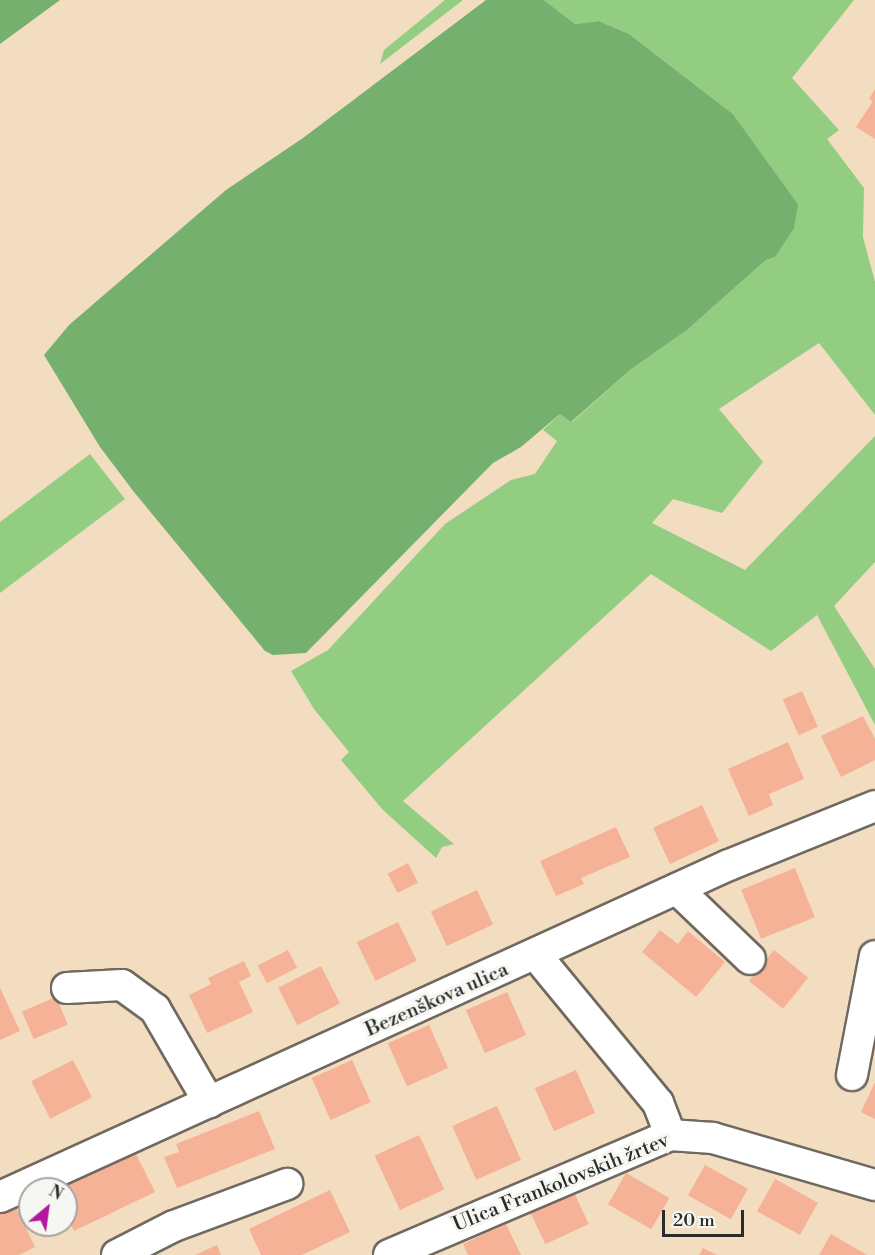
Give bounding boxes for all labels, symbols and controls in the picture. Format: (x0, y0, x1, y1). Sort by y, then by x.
street label: Bezenškova ulica (362, 958, 512, 1042)
street label: Ulica Frankolovskih žrtev (449, 1129, 673, 1237)
north arrow (18, 1177, 78, 1237)
text: N (45, 1181, 66, 1205)
scale bar (665, 1198, 748, 1236)
text: 20 m (673, 1209, 715, 1232)

